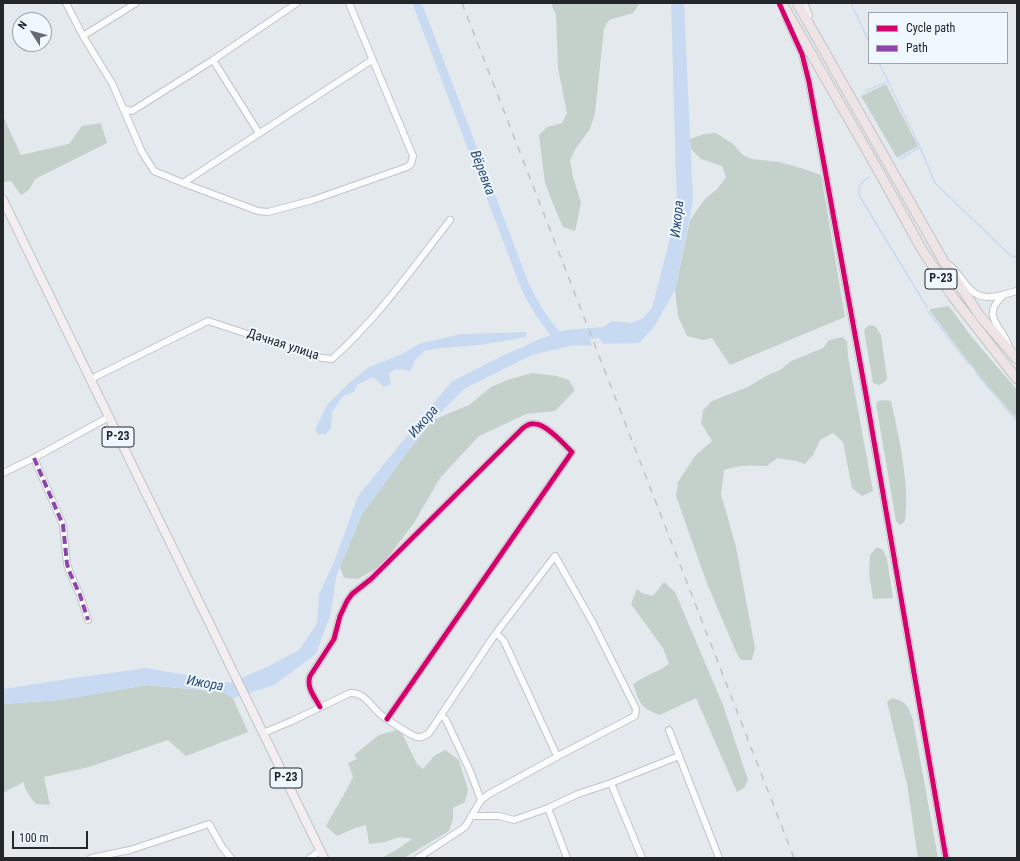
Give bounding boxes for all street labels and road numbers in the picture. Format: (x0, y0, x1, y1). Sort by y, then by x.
road number: Р-23 (925, 269, 957, 289)
street label: Дачная улица (245, 326, 321, 364)
road number: Р-23 (102, 427, 134, 447)
road number: Р-23 (270, 768, 302, 788)

